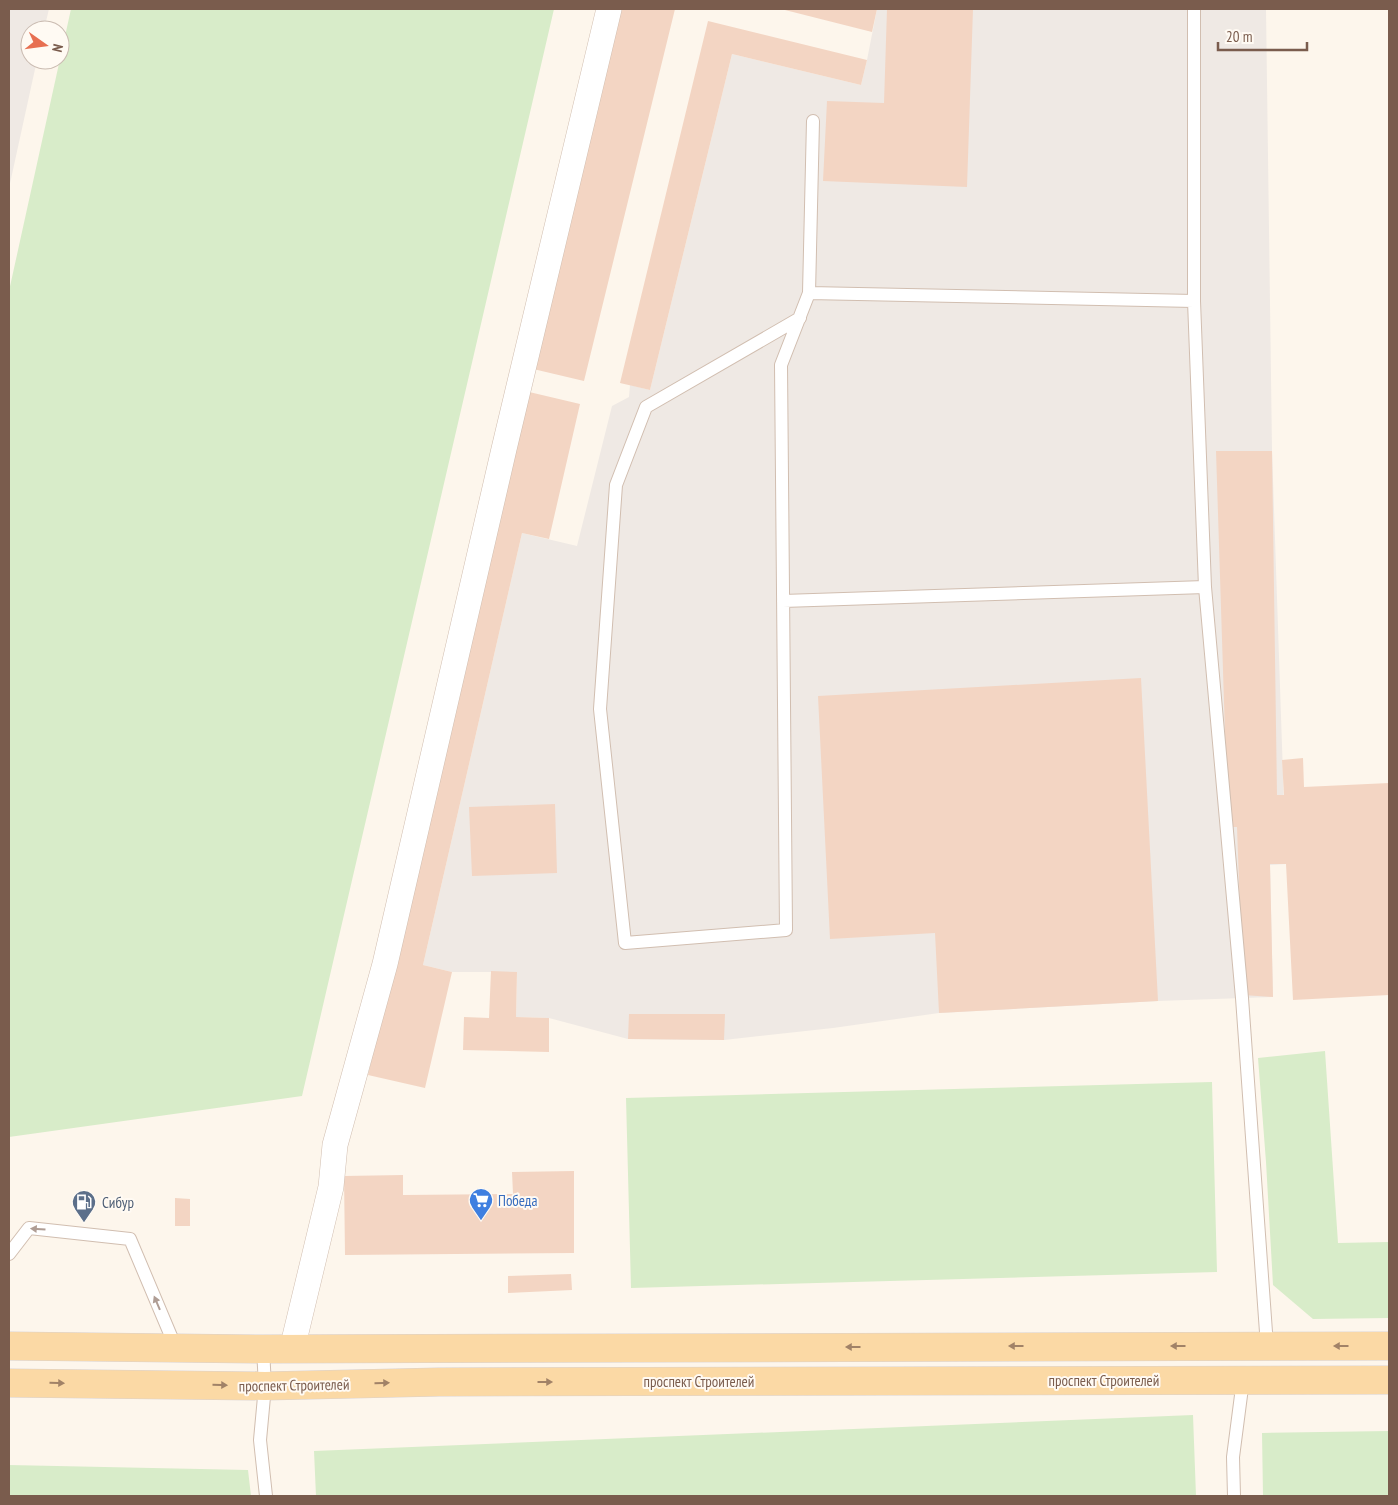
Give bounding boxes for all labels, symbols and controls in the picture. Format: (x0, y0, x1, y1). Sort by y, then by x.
north arrow (20, 20, 70, 70)
scale bar (1218, 20, 1307, 52)
text: 20 m (1226, 27, 1252, 46)
text: N (48, 42, 67, 54)
supermarket icon: Победа (468, 1187, 494, 1221)
fuel station icon: Сибур (71, 1189, 97, 1223)
place label: Победа (498, 1191, 537, 1210)
place label: Сибур (102, 1193, 134, 1212)
one-way arrow (29, 1224, 45, 1232)
one-way arrow (153, 1296, 161, 1310)
one-way arrow (1007, 1342, 1023, 1350)
one-way arrow (1170, 1342, 1186, 1350)
one-way arrow (1332, 1342, 1348, 1350)
one-way arrow (845, 1343, 861, 1351)
street label: проспект Строителей (1049, 1371, 1159, 1390)
street label: проспект Строителей (644, 1372, 754, 1391)
street label: проспект Строителей (238, 1375, 350, 1395)
one-way arrow (537, 1378, 553, 1386)
one-way arrow (50, 1379, 66, 1387)
one-way arrow (375, 1379, 391, 1387)
one-way arrow (212, 1382, 228, 1390)

